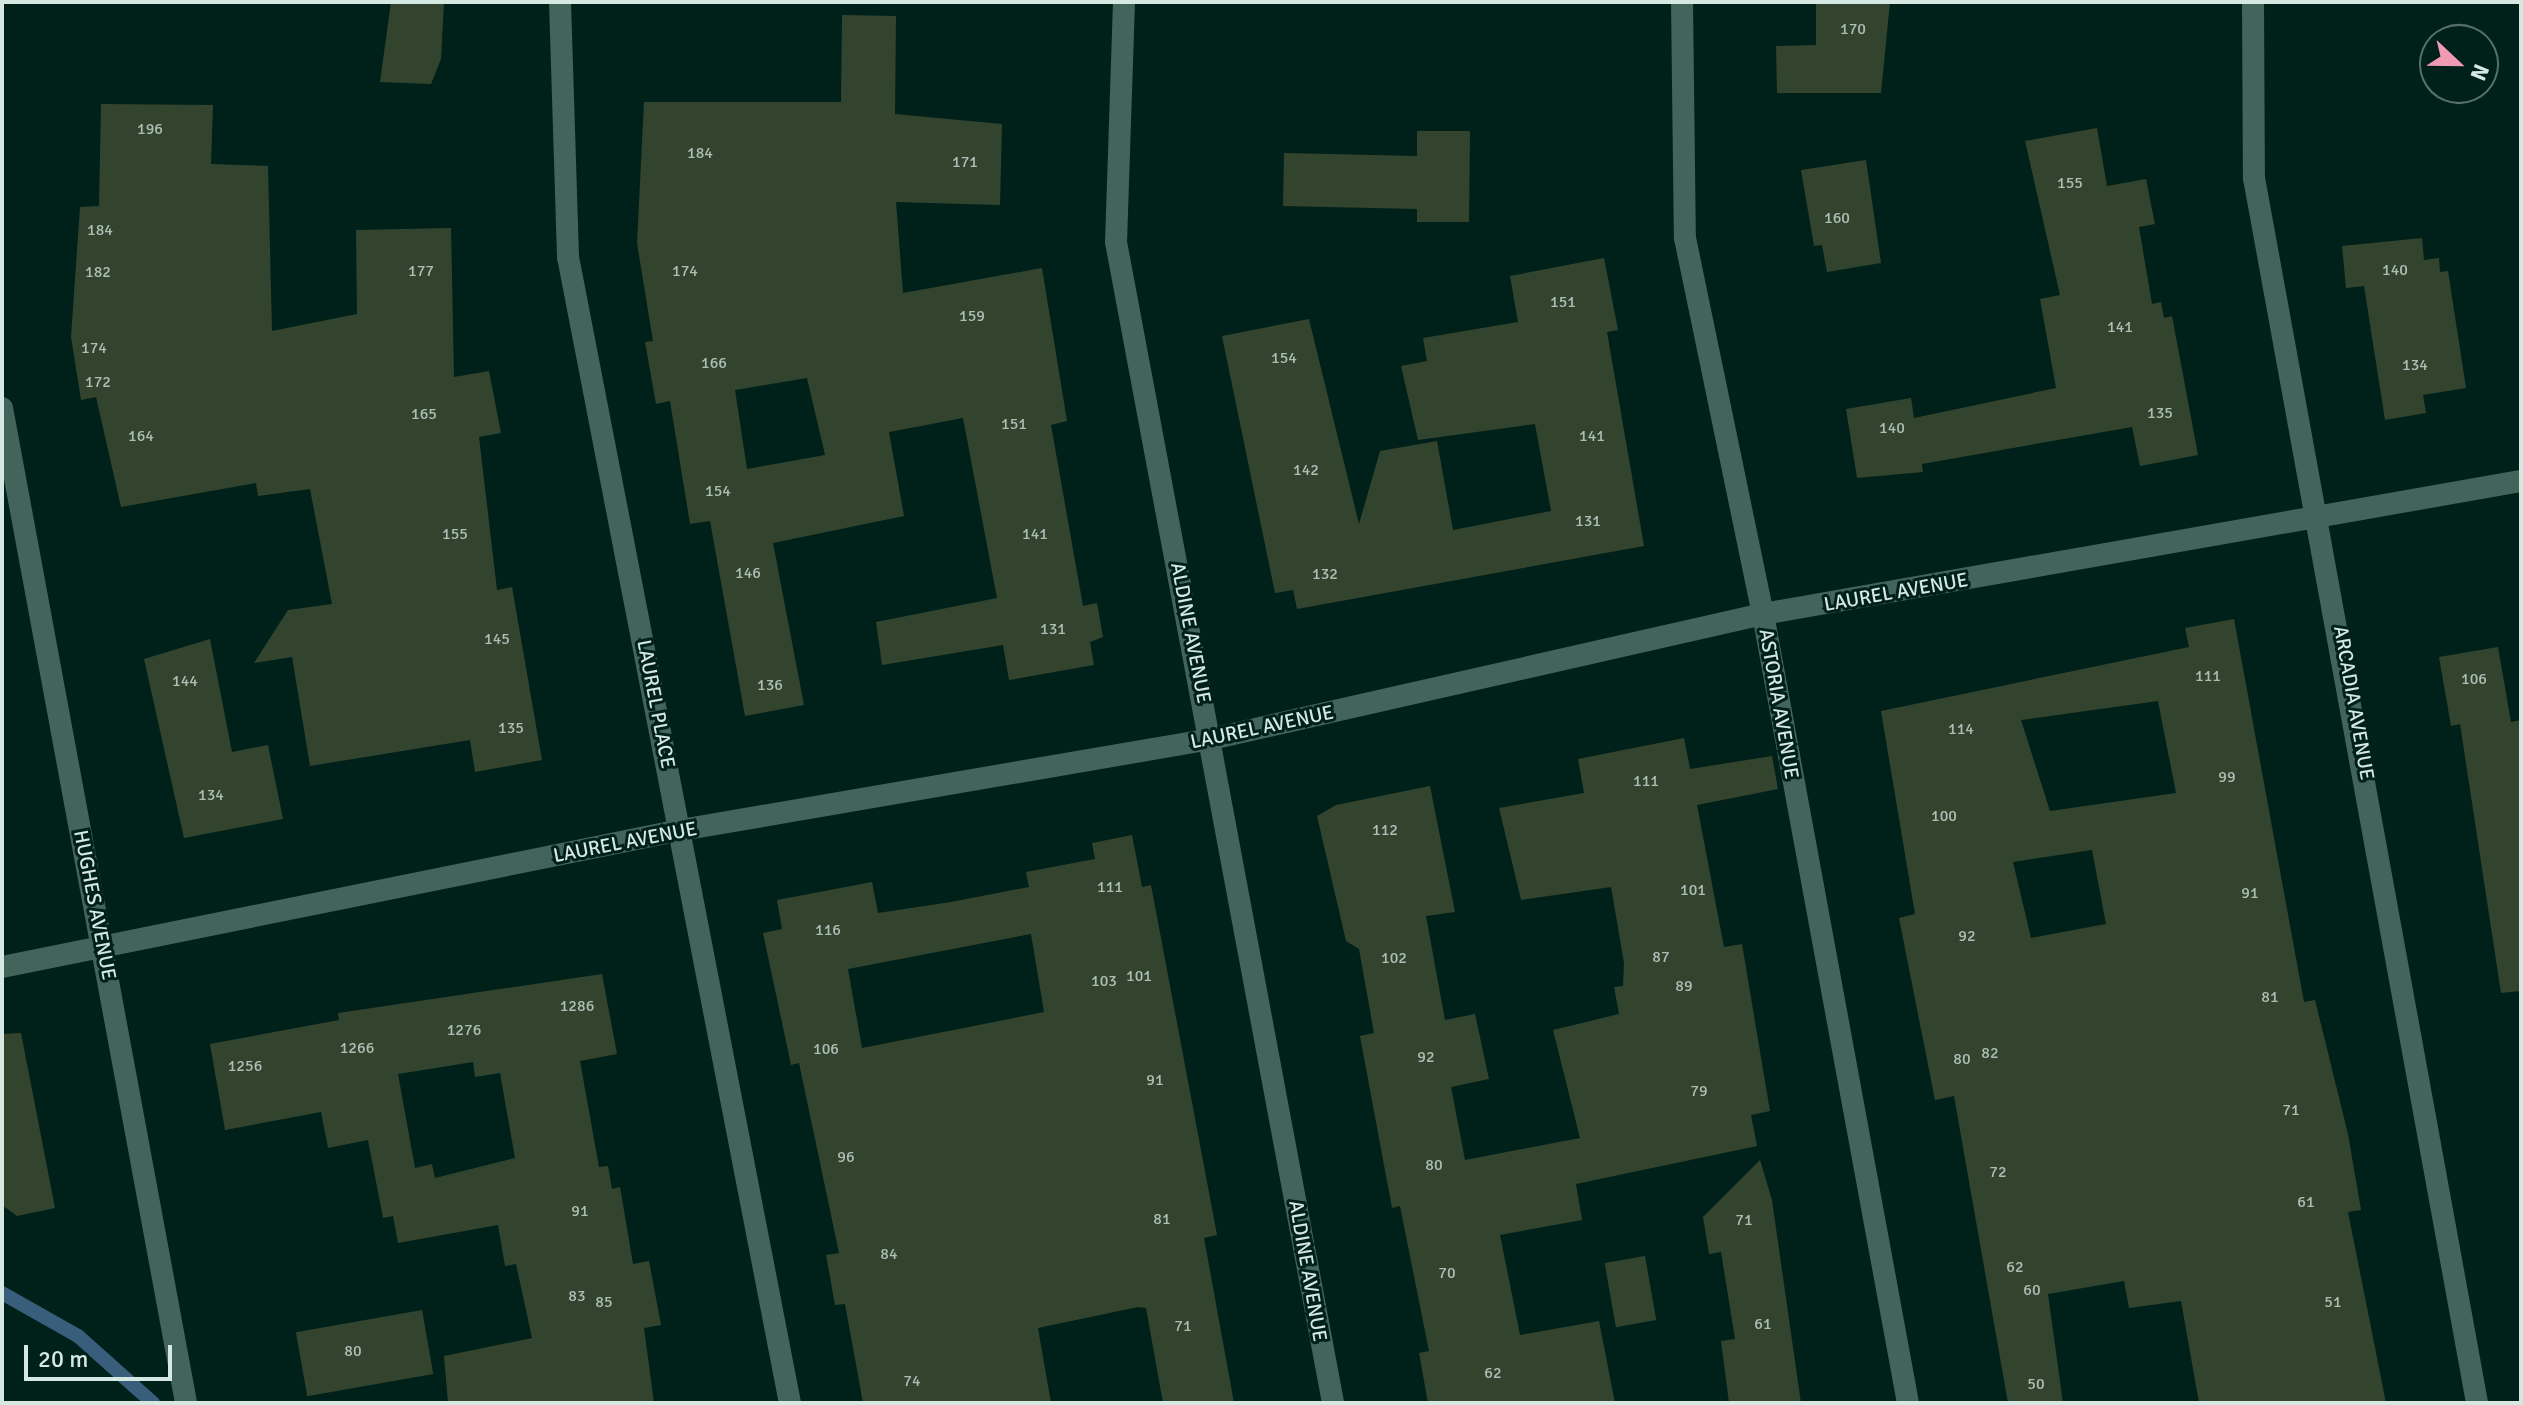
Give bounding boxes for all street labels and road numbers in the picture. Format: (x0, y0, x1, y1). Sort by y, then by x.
street label: ALDINE AVENUE (1166, 561, 1216, 705)
street label: LAUREL AVENUE (1822, 568, 1970, 616)
street label: ARCADIA AVENUE (2329, 624, 2379, 782)
street label: ASTORIA AVENUE (1754, 627, 1804, 781)
street label: LAUREL PLACE (632, 638, 680, 770)
street label: LAUREL AVENUE (1188, 700, 1336, 754)
street label: LAUREL AVENUE (551, 816, 699, 868)
street label: HUGHES AVENUE (69, 828, 121, 982)
street label: ALDINE AVENUE (1284, 1199, 1332, 1343)

